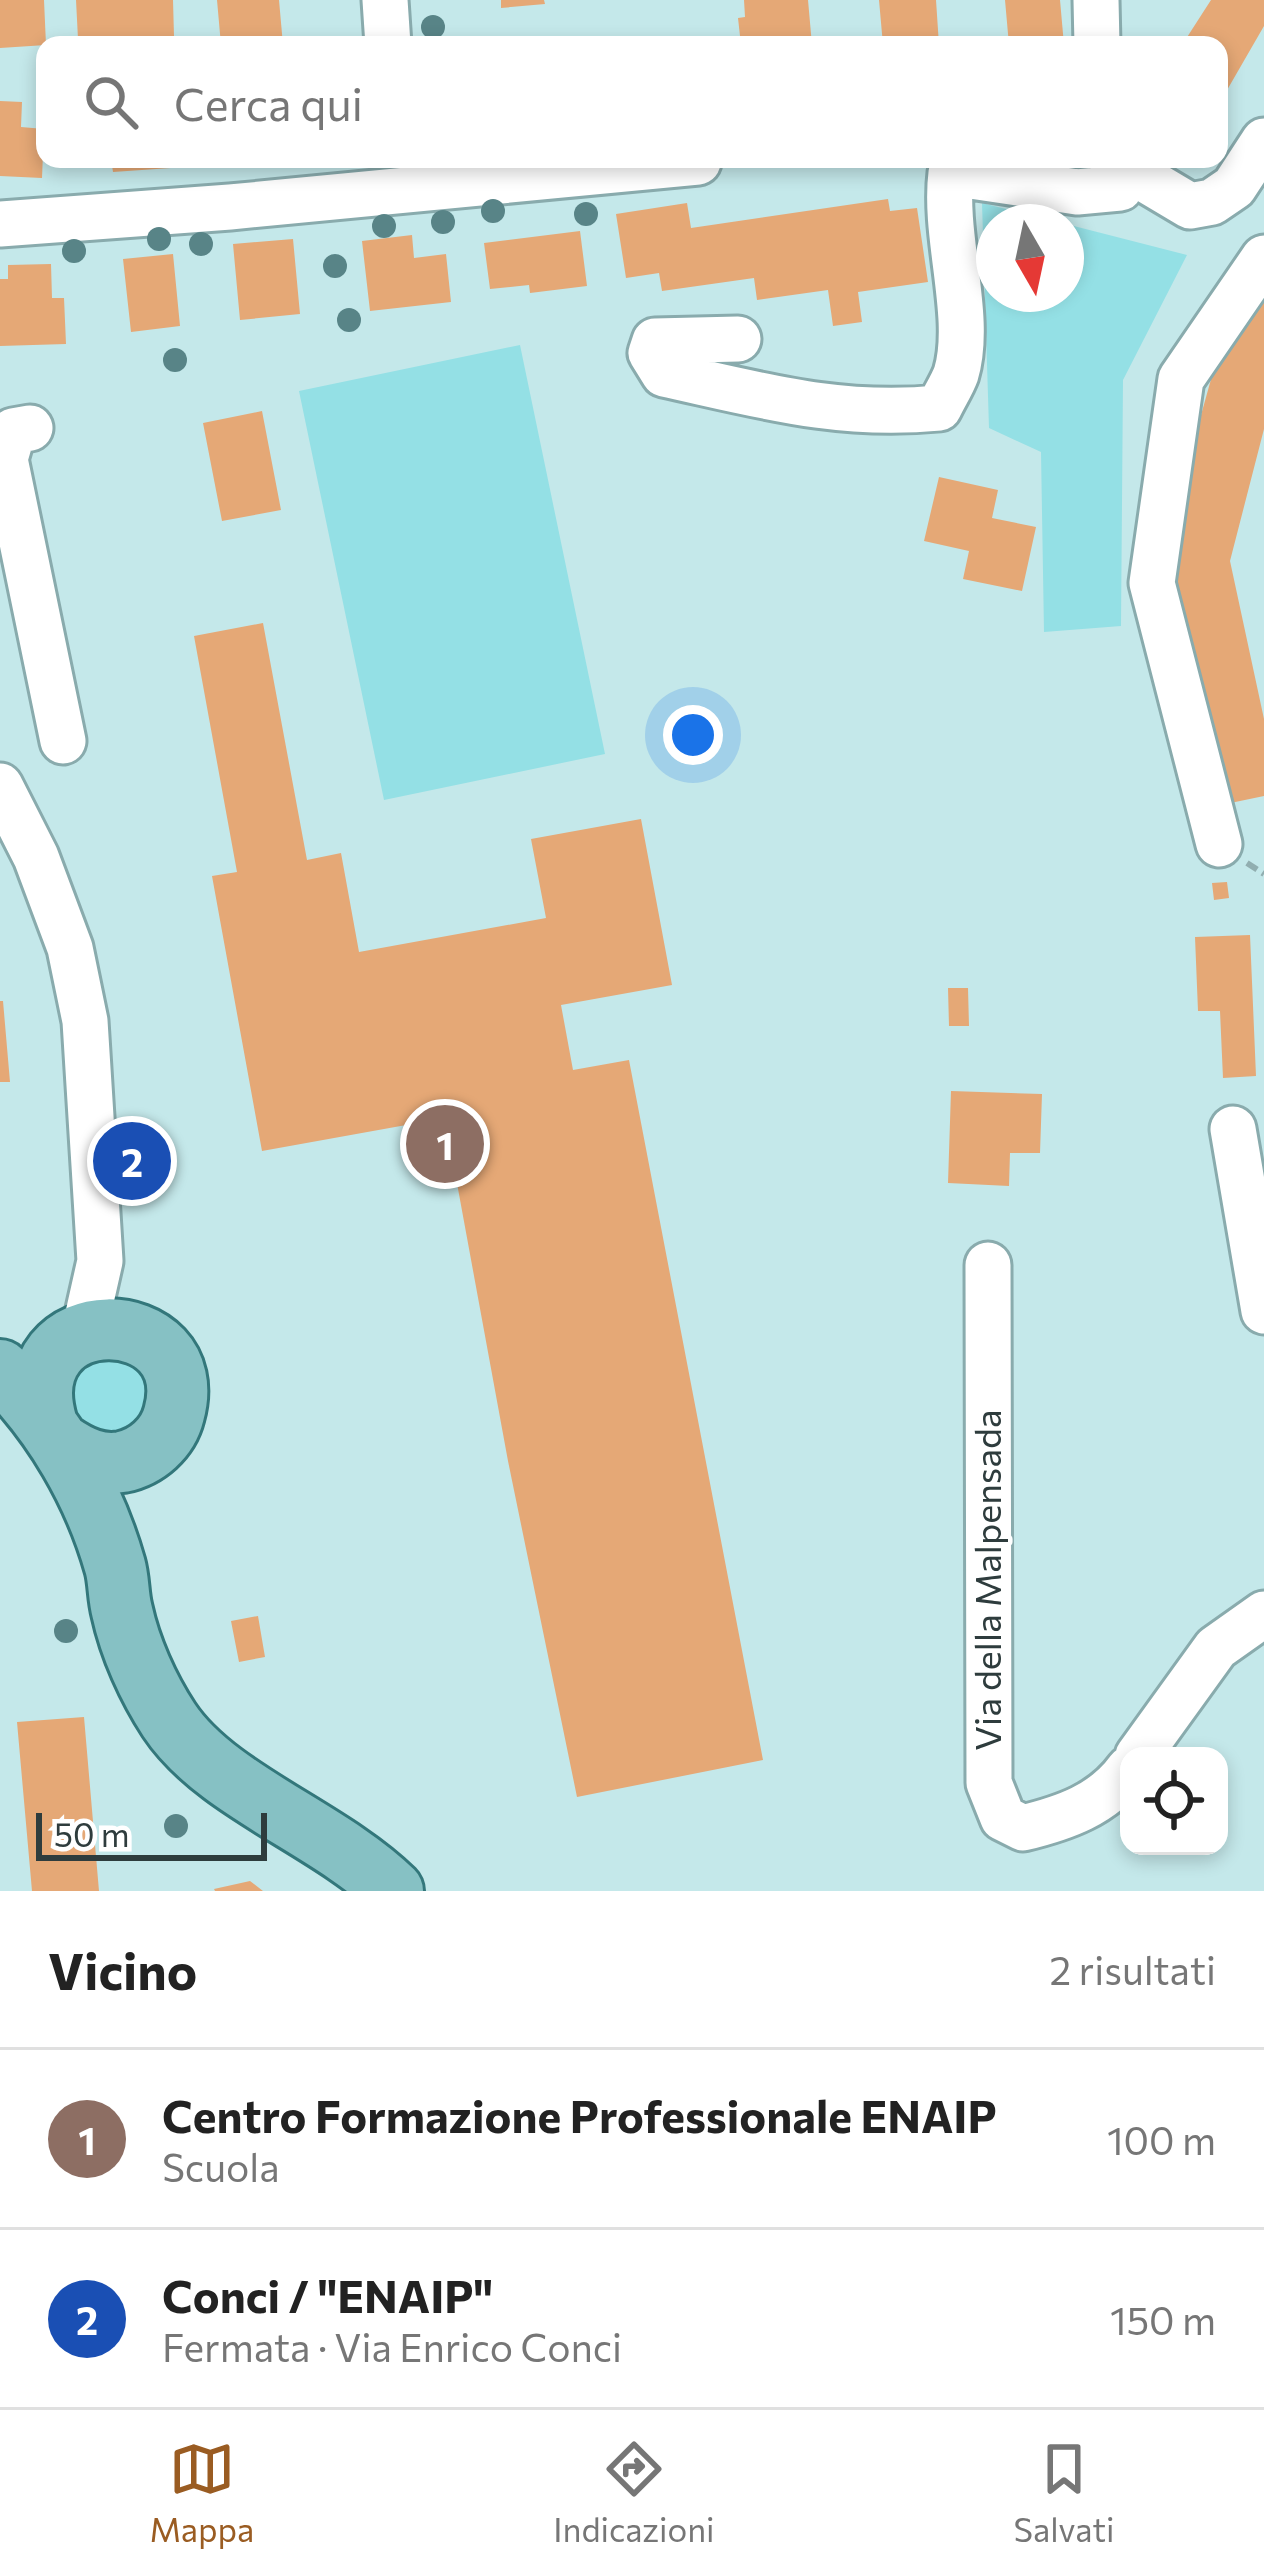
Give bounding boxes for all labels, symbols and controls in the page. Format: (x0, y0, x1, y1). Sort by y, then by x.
search box (36, 36, 1228, 168)
icon: search (78, 69, 144, 135)
text: Cerca qui (174, 75, 363, 130)
north arrow (976, 204, 1084, 312)
your location (663, 705, 723, 765)
pin: 1 (406, 1099, 484, 1189)
pin: 2 (93, 1116, 171, 1206)
street label: Via della Malpensada (964, 1409, 1008, 1751)
map controls (1120, 1747, 1228, 1855)
button: locate (1120, 1747, 1228, 1855)
scale bar (36, 1807, 267, 1860)
text: 50 m (54, 1813, 130, 1854)
text: Vicino (48, 1938, 197, 2001)
text: 2 risultati (1049, 1945, 1216, 1993)
text: Centro Formazione Professionale ENAIP (162, 2087, 997, 2142)
text: 1 (78, 2115, 96, 2163)
text: 100 m (1107, 2115, 1216, 2163)
text: Scuola (162, 2142, 280, 2190)
text: Conci / "ENAIP" (162, 2267, 493, 2322)
text: 2 (76, 2295, 98, 2343)
text: 150 m (1110, 2295, 1216, 2343)
text: Fermata · Via Enrico Conci (162, 2322, 622, 2370)
tab: Mappa (150, 2436, 254, 2549)
tab: Indicazioni (553, 2436, 715, 2549)
tab: Salvati (1014, 2436, 1114, 2549)

